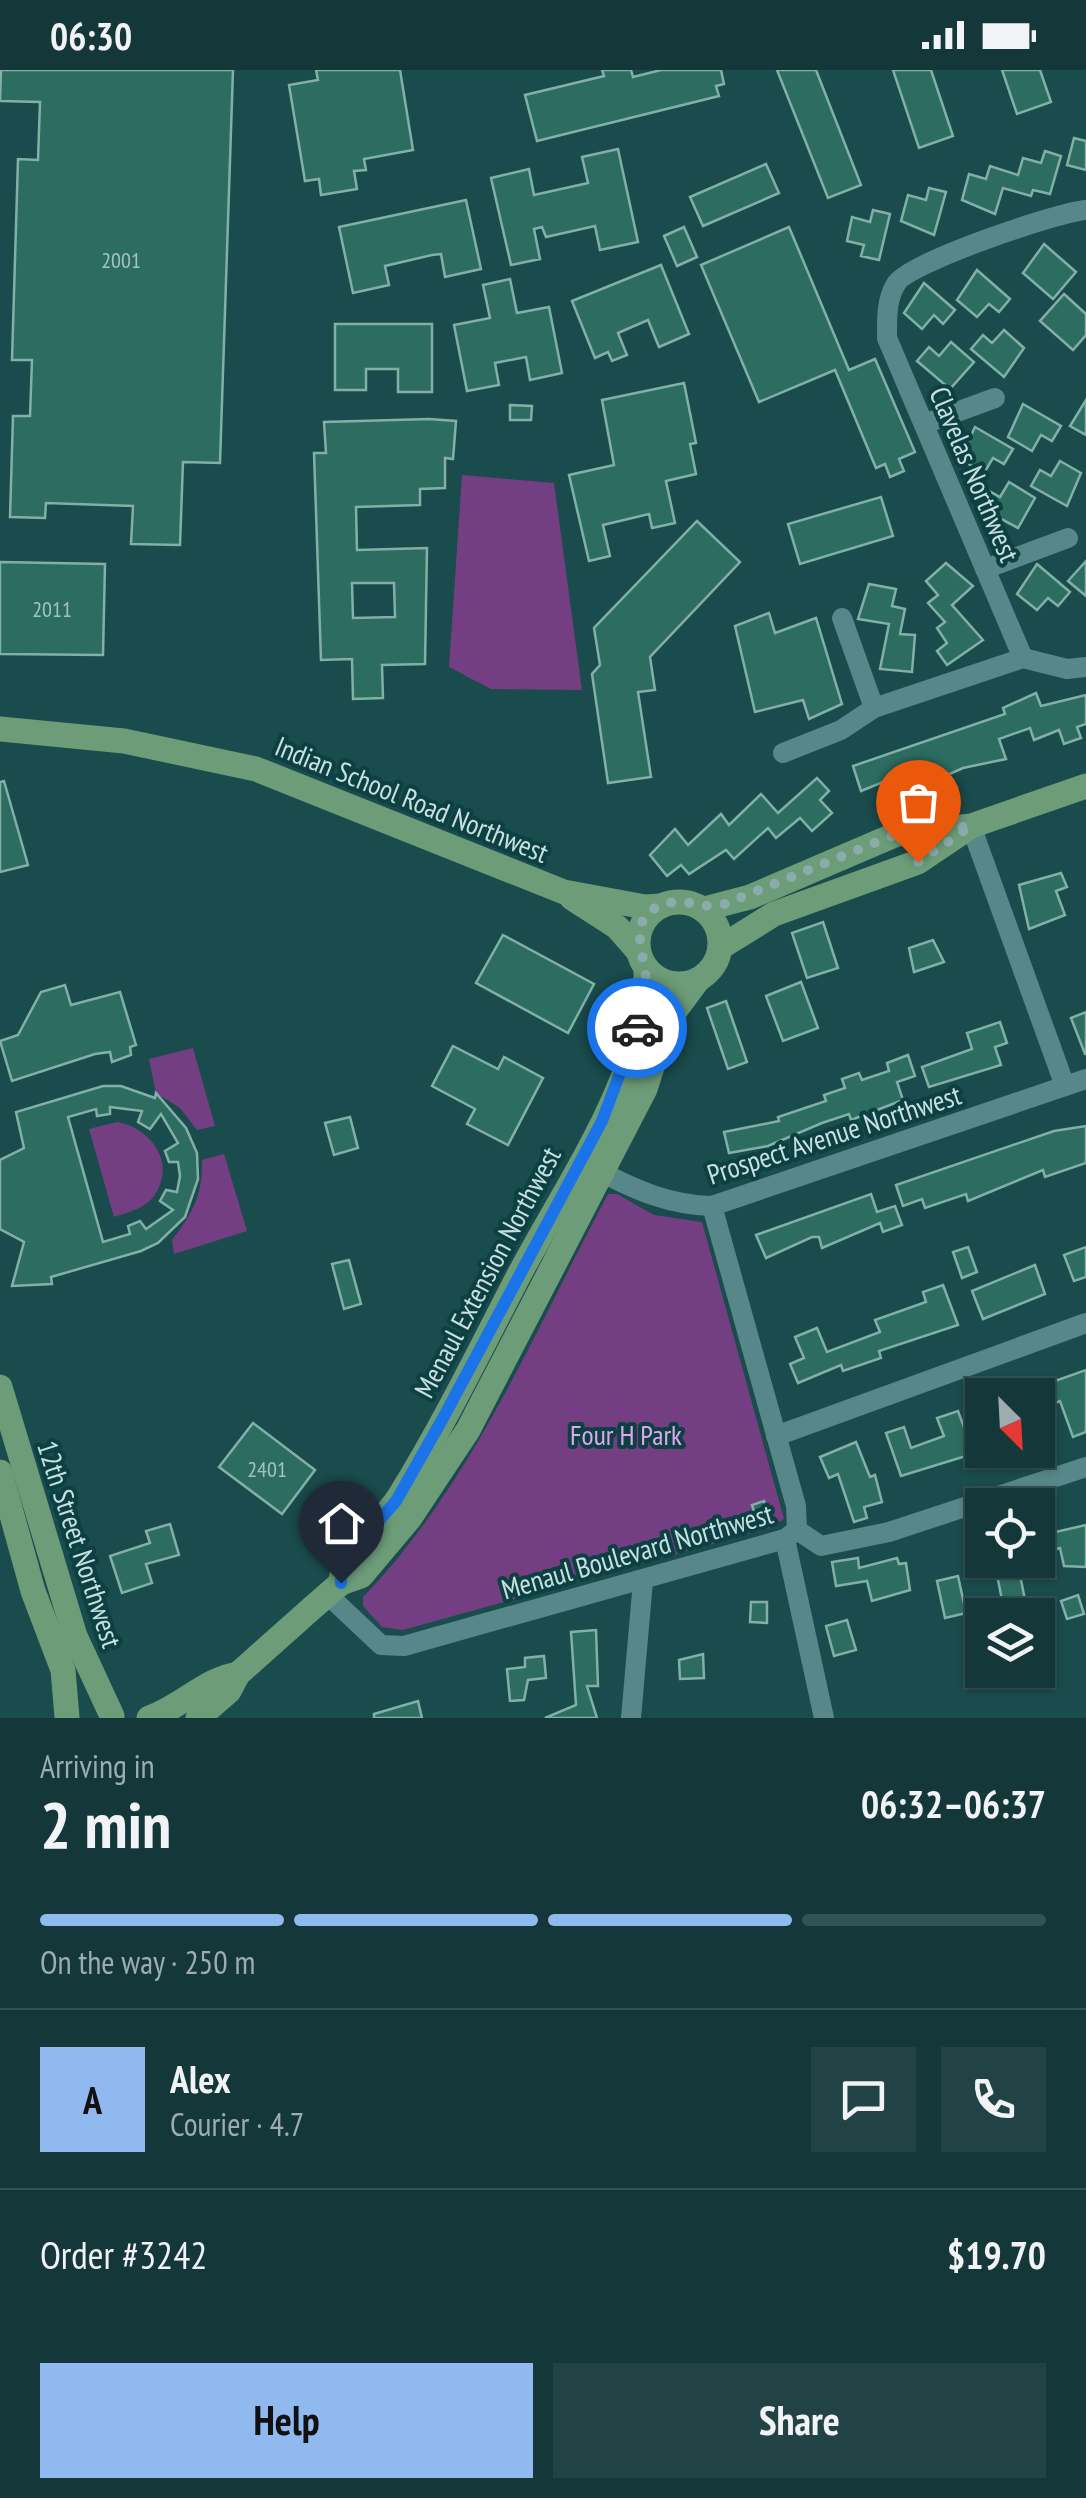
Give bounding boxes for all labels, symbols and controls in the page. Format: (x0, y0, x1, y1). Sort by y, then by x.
text: 06:30 (50, 11, 132, 60)
house number: 2001 (101, 246, 141, 274)
street label: Clavelas Northwest (922, 381, 1029, 567)
house number: 2011 (32, 595, 72, 623)
street label: Indian School Road Northwest (270, 727, 554, 871)
pin (876, 760, 961, 863)
icon: bag (891, 775, 946, 830)
courier (587, 978, 687, 1078)
icon: car (610, 1001, 665, 1056)
street label: Prospect Avenue Northwest (702, 1075, 966, 1193)
street label: Menaul Extension Northwest (405, 1140, 569, 1404)
north arrow (965, 1378, 1055, 1468)
map controls (965, 1378, 1055, 1688)
park label: Four H Park (570, 1416, 682, 1453)
street label: 12th Street Northwest (29, 1436, 131, 1653)
house number: 2401 (247, 1455, 287, 1483)
pin (299, 1481, 384, 1584)
button: locate (965, 1488, 1055, 1578)
street label: Menaul Boulevard Northwest (497, 1494, 777, 1607)
icon: home (314, 1496, 369, 1551)
button: layers (965, 1598, 1055, 1688)
text: Arriving in (40, 1745, 155, 1787)
text: 06:32–06:37 (861, 1779, 1046, 1828)
text: 2 min (40, 1782, 171, 1866)
text: On the way · 250 m (40, 1941, 255, 1983)
button: chat (811, 2047, 916, 2152)
button: phone (941, 2047, 1046, 2152)
text: Alex (170, 2054, 231, 2103)
text: A (83, 2075, 102, 2124)
text: Courier · 4.7 (170, 2103, 304, 2145)
text: Order #3242 (40, 2230, 207, 2279)
text: $19.70 (947, 2230, 1046, 2279)
button: Help (40, 2363, 533, 2478)
button: Share (553, 2363, 1046, 2478)

